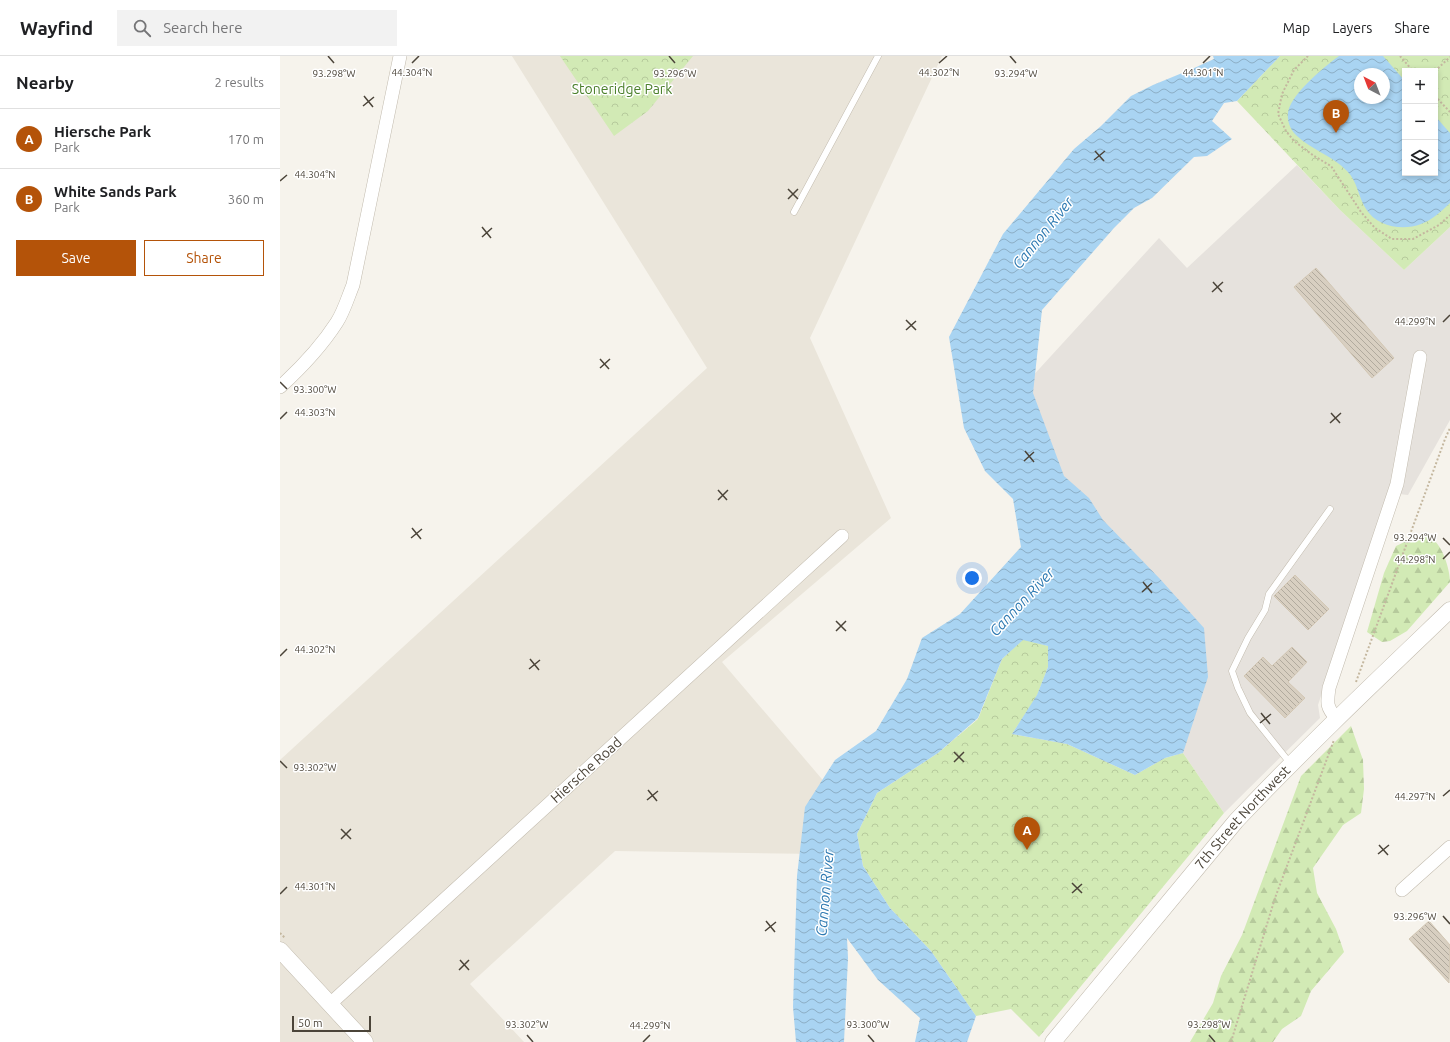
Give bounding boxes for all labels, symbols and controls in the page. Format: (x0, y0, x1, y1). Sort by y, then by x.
search box (117, 10, 397, 46)
text: Wayfind (20, 17, 93, 39)
icon: search (131, 17, 153, 39)
text: Search here (163, 19, 242, 36)
text: Map (1283, 20, 1310, 36)
text: Layers (1332, 20, 1372, 36)
text: Share (1394, 20, 1430, 36)
text: 44.304°N (391, 67, 433, 78)
text: 44.302°N (918, 67, 960, 78)
text: 44.301°N (1182, 67, 1224, 78)
text: 93.298°W (312, 68, 356, 79)
text: 93.296°W (653, 68, 697, 79)
text: 93.294°W (994, 68, 1038, 79)
north arrow (1354, 68, 1390, 104)
map controls (1402, 68, 1438, 176)
button: + (1402, 68, 1438, 104)
text: Nearby (16, 73, 74, 92)
text: 2 results (214, 75, 264, 89)
park label: Stoneridge Park (572, 81, 672, 97)
pin: B (1323, 100, 1349, 133)
button: − (1402, 104, 1438, 140)
text: Hiersche Park (54, 123, 151, 140)
text: A (24, 132, 34, 146)
text: 170 m (228, 132, 264, 146)
text: Park (54, 140, 80, 154)
button: layers (1402, 140, 1438, 176)
text: 44.304°N (294, 169, 336, 180)
text: White Sands Park (54, 183, 177, 200)
text: B (25, 192, 33, 206)
text: 360 m (228, 192, 264, 206)
water label: Cannon River (1009, 193, 1077, 272)
text: Park (54, 200, 80, 214)
button: Save (16, 240, 136, 276)
button: Share (144, 240, 264, 276)
text: 44.299°N (1394, 316, 1436, 327)
text: 93.300°W (293, 384, 337, 395)
text: 44.303°N (294, 407, 336, 418)
text: 93.294°W (1393, 532, 1437, 543)
text: 44.298°N (1394, 554, 1436, 565)
water label: Cannon River (986, 563, 1058, 639)
your location (962, 568, 982, 588)
text: 44.302°N (294, 644, 336, 655)
street label: Hiersche Road (547, 734, 625, 806)
text: 93.302°W (293, 762, 337, 773)
street label: 7th Street Northwest (1192, 762, 1294, 872)
text: 44.297°N (1394, 791, 1436, 802)
pin: A (1014, 817, 1040, 850)
water label: Cannon River (812, 848, 837, 937)
text: 44.301°N (294, 881, 336, 892)
text: 93.296°W (1393, 911, 1437, 922)
scale bar (292, 1014, 371, 1033)
text: 50 m (298, 1017, 322, 1029)
text: 93.302°W (505, 1019, 549, 1030)
text: 93.300°W (846, 1019, 890, 1030)
text: 93.298°W (1187, 1019, 1231, 1030)
text: 44.299°N (629, 1020, 671, 1031)

